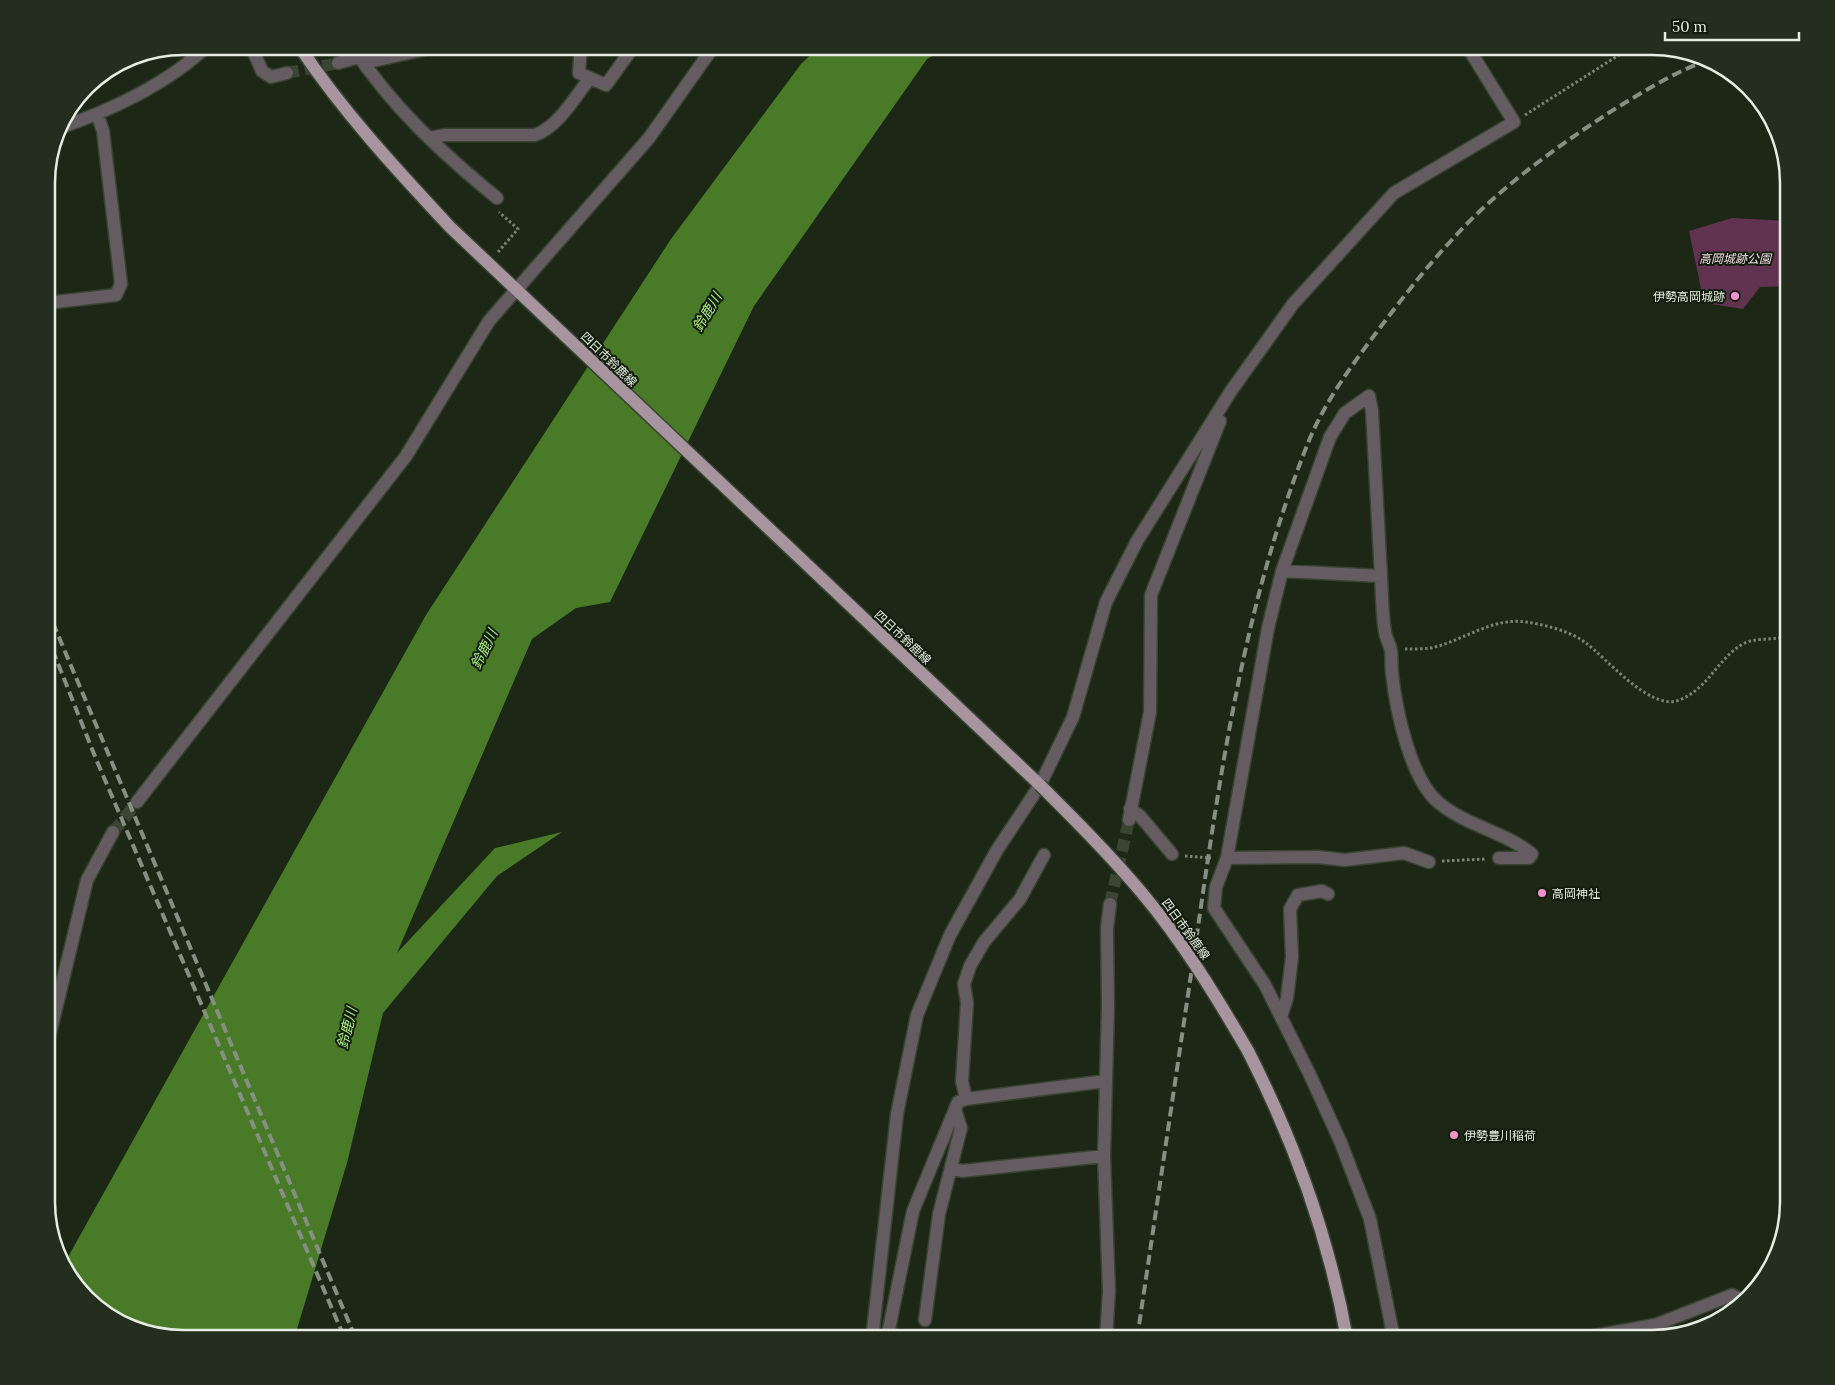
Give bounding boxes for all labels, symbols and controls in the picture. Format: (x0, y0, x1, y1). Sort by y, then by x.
scale bar (1665, 10, 1799, 42)
text: 50 m (1672, 17, 1707, 36)
park label: 高岡城跡公園 (1699, 251, 1773, 266)
water label: 鈴鹿川 (688, 288, 727, 335)
place label: 伊勢高岡城跡 (1653, 289, 1725, 304)
marker: 伊勢高岡城跡 (1729, 290, 1741, 302)
street label: 四日市鈴鹿線 (578, 329, 640, 389)
street label: 四日市鈴鹿線 (872, 607, 934, 667)
water label: 鈴鹿川 (467, 624, 502, 672)
place label: 高岡神社 (1552, 886, 1600, 901)
marker: 高岡神社 (1536, 887, 1548, 899)
street label: 四日市鈴鹿線 (1159, 895, 1213, 963)
water label: 鈴鹿川 (333, 1004, 361, 1051)
place label: 伊勢豊川稲荷 (1464, 1128, 1536, 1143)
marker: 伊勢豊川稲荷 (1448, 1129, 1460, 1141)

